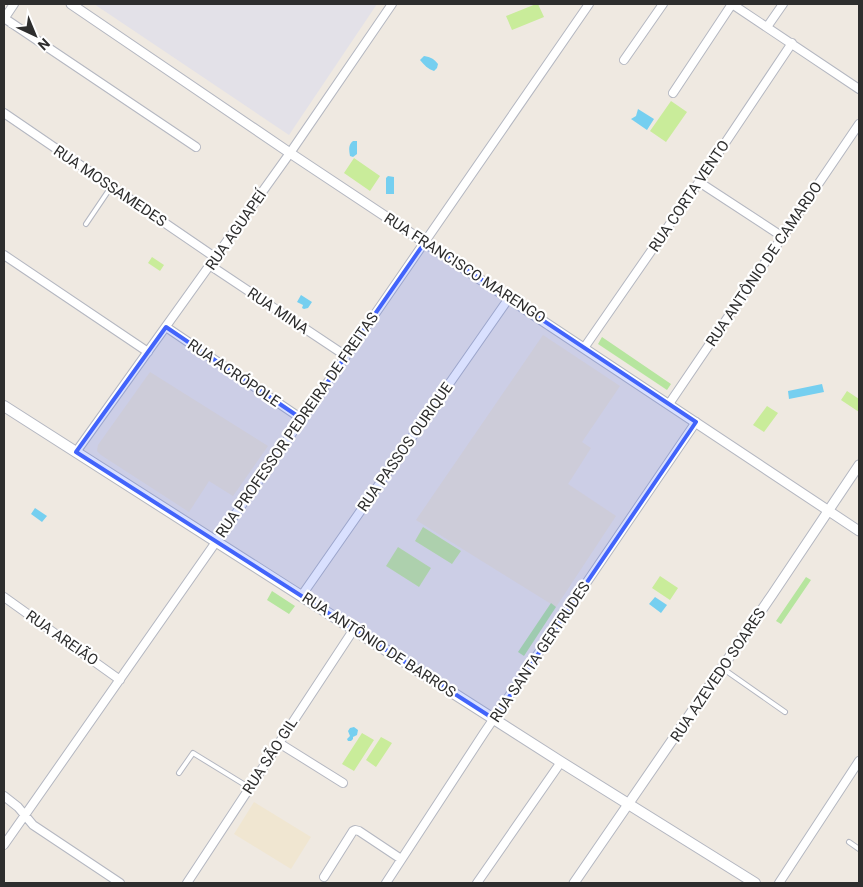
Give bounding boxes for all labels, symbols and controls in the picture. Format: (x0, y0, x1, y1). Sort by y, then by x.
north arrow (10, 10, 60, 60)
text: N (35, 35, 53, 54)
street label: RUA CORTA VENTO (645, 137, 733, 255)
street label: RUA MOSSAMEDES (50, 142, 170, 230)
street label: RUA ANTÔNIO DE CAMARDO (702, 178, 826, 350)
street label: RUA AGUAPEÍ (202, 186, 271, 274)
street label: RUA FRANCISCO MARENGO (381, 209, 549, 327)
street label: RUA MINA (244, 284, 312, 338)
street label: RUA PROFESSOR PEDREIRA DE FREITAS (212, 309, 382, 541)
street label: RUA ACRÓPOLE (184, 335, 284, 411)
street label: RUA PASSOS OURIQUE (354, 379, 457, 515)
street label: RUA SANTA GERTRUDES (486, 578, 594, 726)
street label: RUA ANTÔNIO DE BARROS (299, 589, 459, 701)
street label: RUA AZEVEDO SOARES (667, 605, 769, 745)
street label: RUA AREIÃO (22, 607, 102, 669)
street label: RUA SÃO GIL (239, 714, 301, 798)

